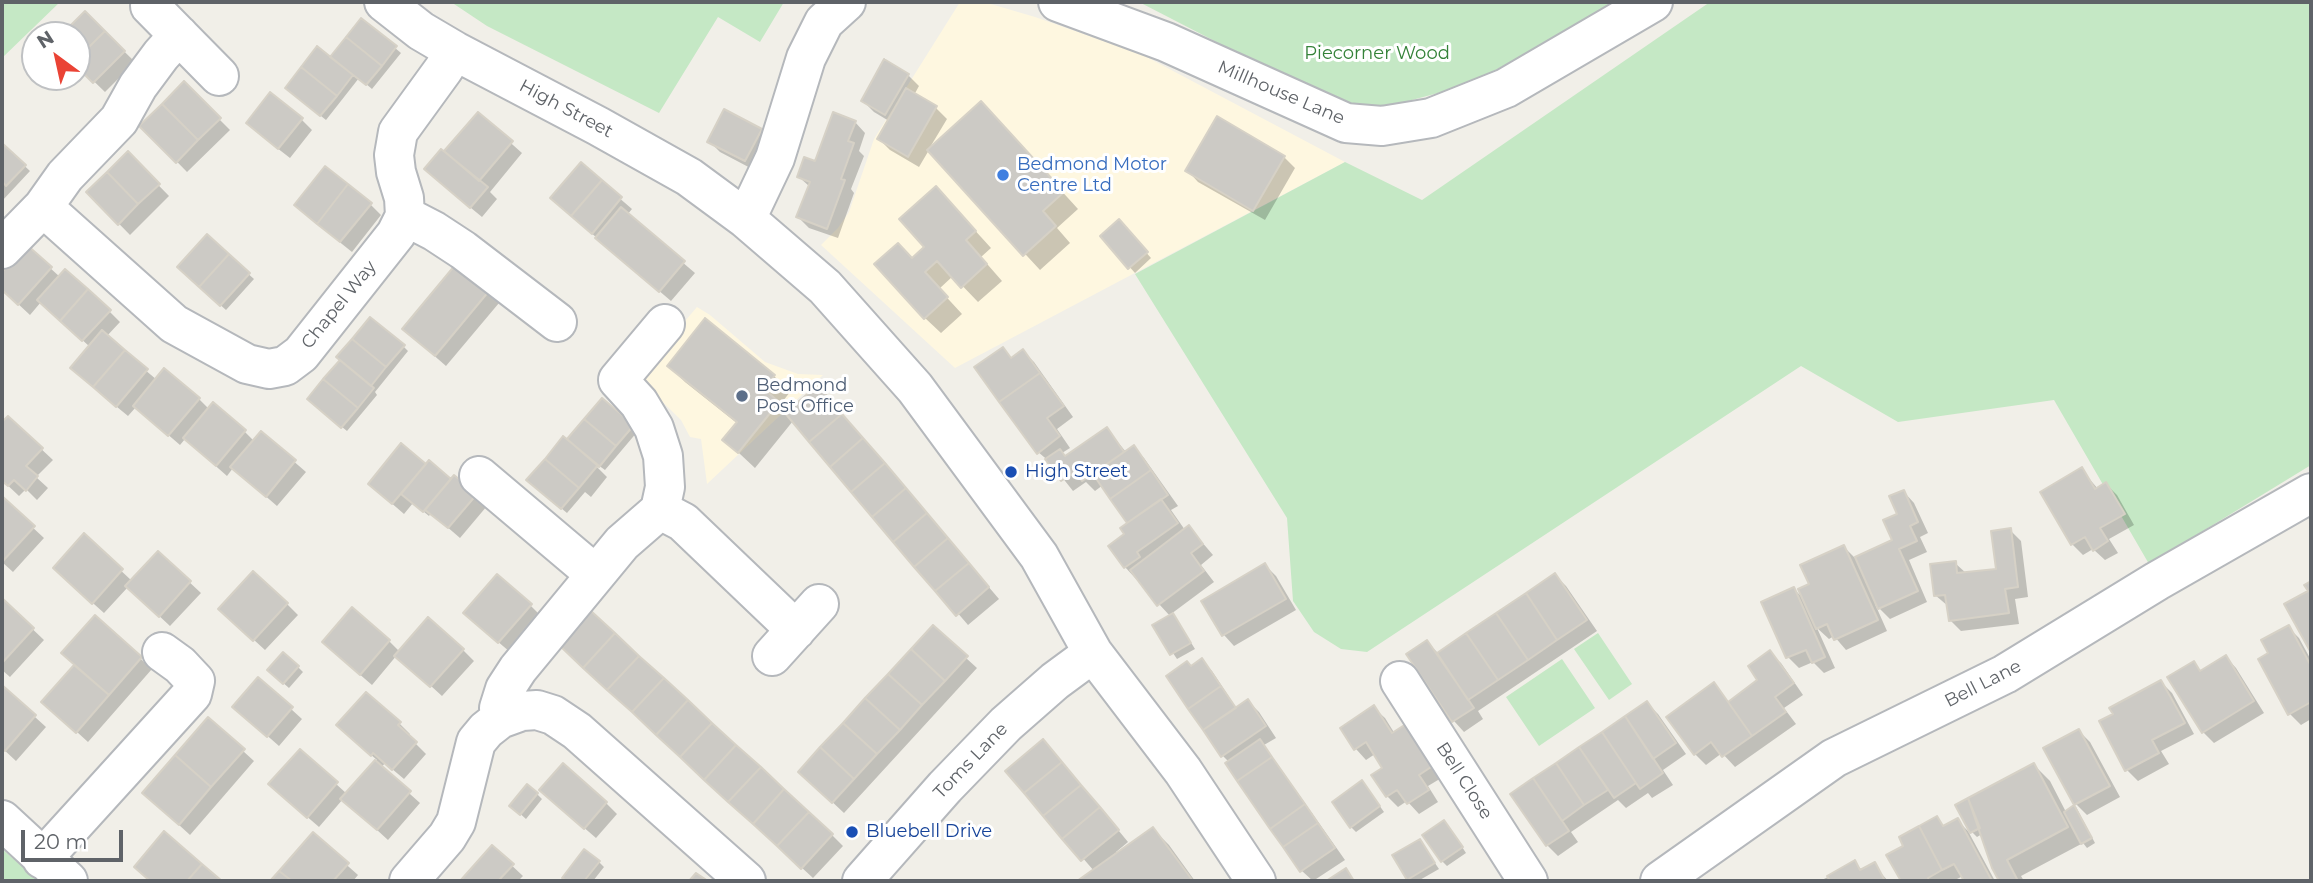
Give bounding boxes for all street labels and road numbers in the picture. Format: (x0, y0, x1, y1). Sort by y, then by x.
street label: Millhouse Lane (1214, 57, 1348, 129)
street label: High Street (515, 75, 617, 143)
street label: Chapel Way (297, 257, 381, 353)
street label: Bell Lane (1941, 656, 2025, 712)
street label: Toms Lane (929, 718, 1013, 804)
street label: Bell Close (1431, 738, 1497, 824)

